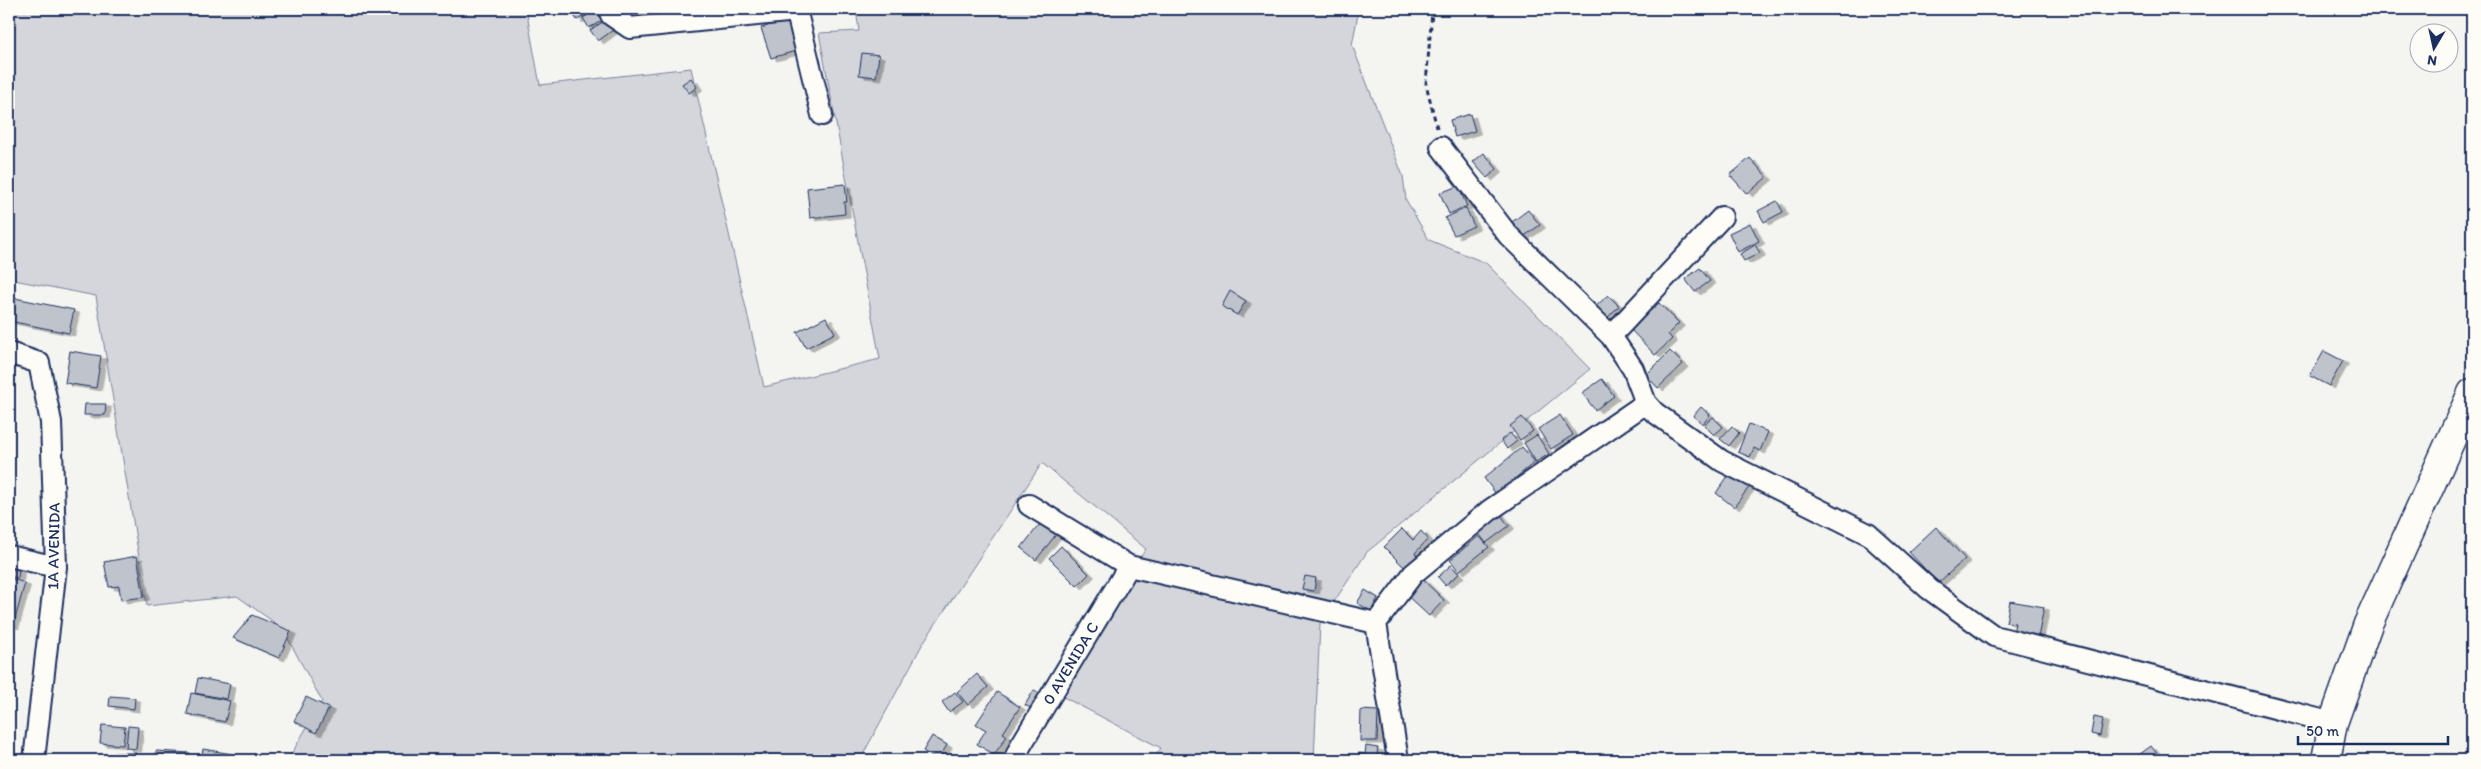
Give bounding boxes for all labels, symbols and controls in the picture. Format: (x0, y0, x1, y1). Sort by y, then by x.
north arrow (2408, 22, 2458, 72)
text: N (2426, 51, 2438, 69)
street label: 1A AVENIDA (43, 502, 64, 590)
street label: 0 AVENIDA C (1038, 619, 1103, 708)
scale bar (2298, 714, 2448, 746)
text: 50 m (2306, 722, 2339, 740)

